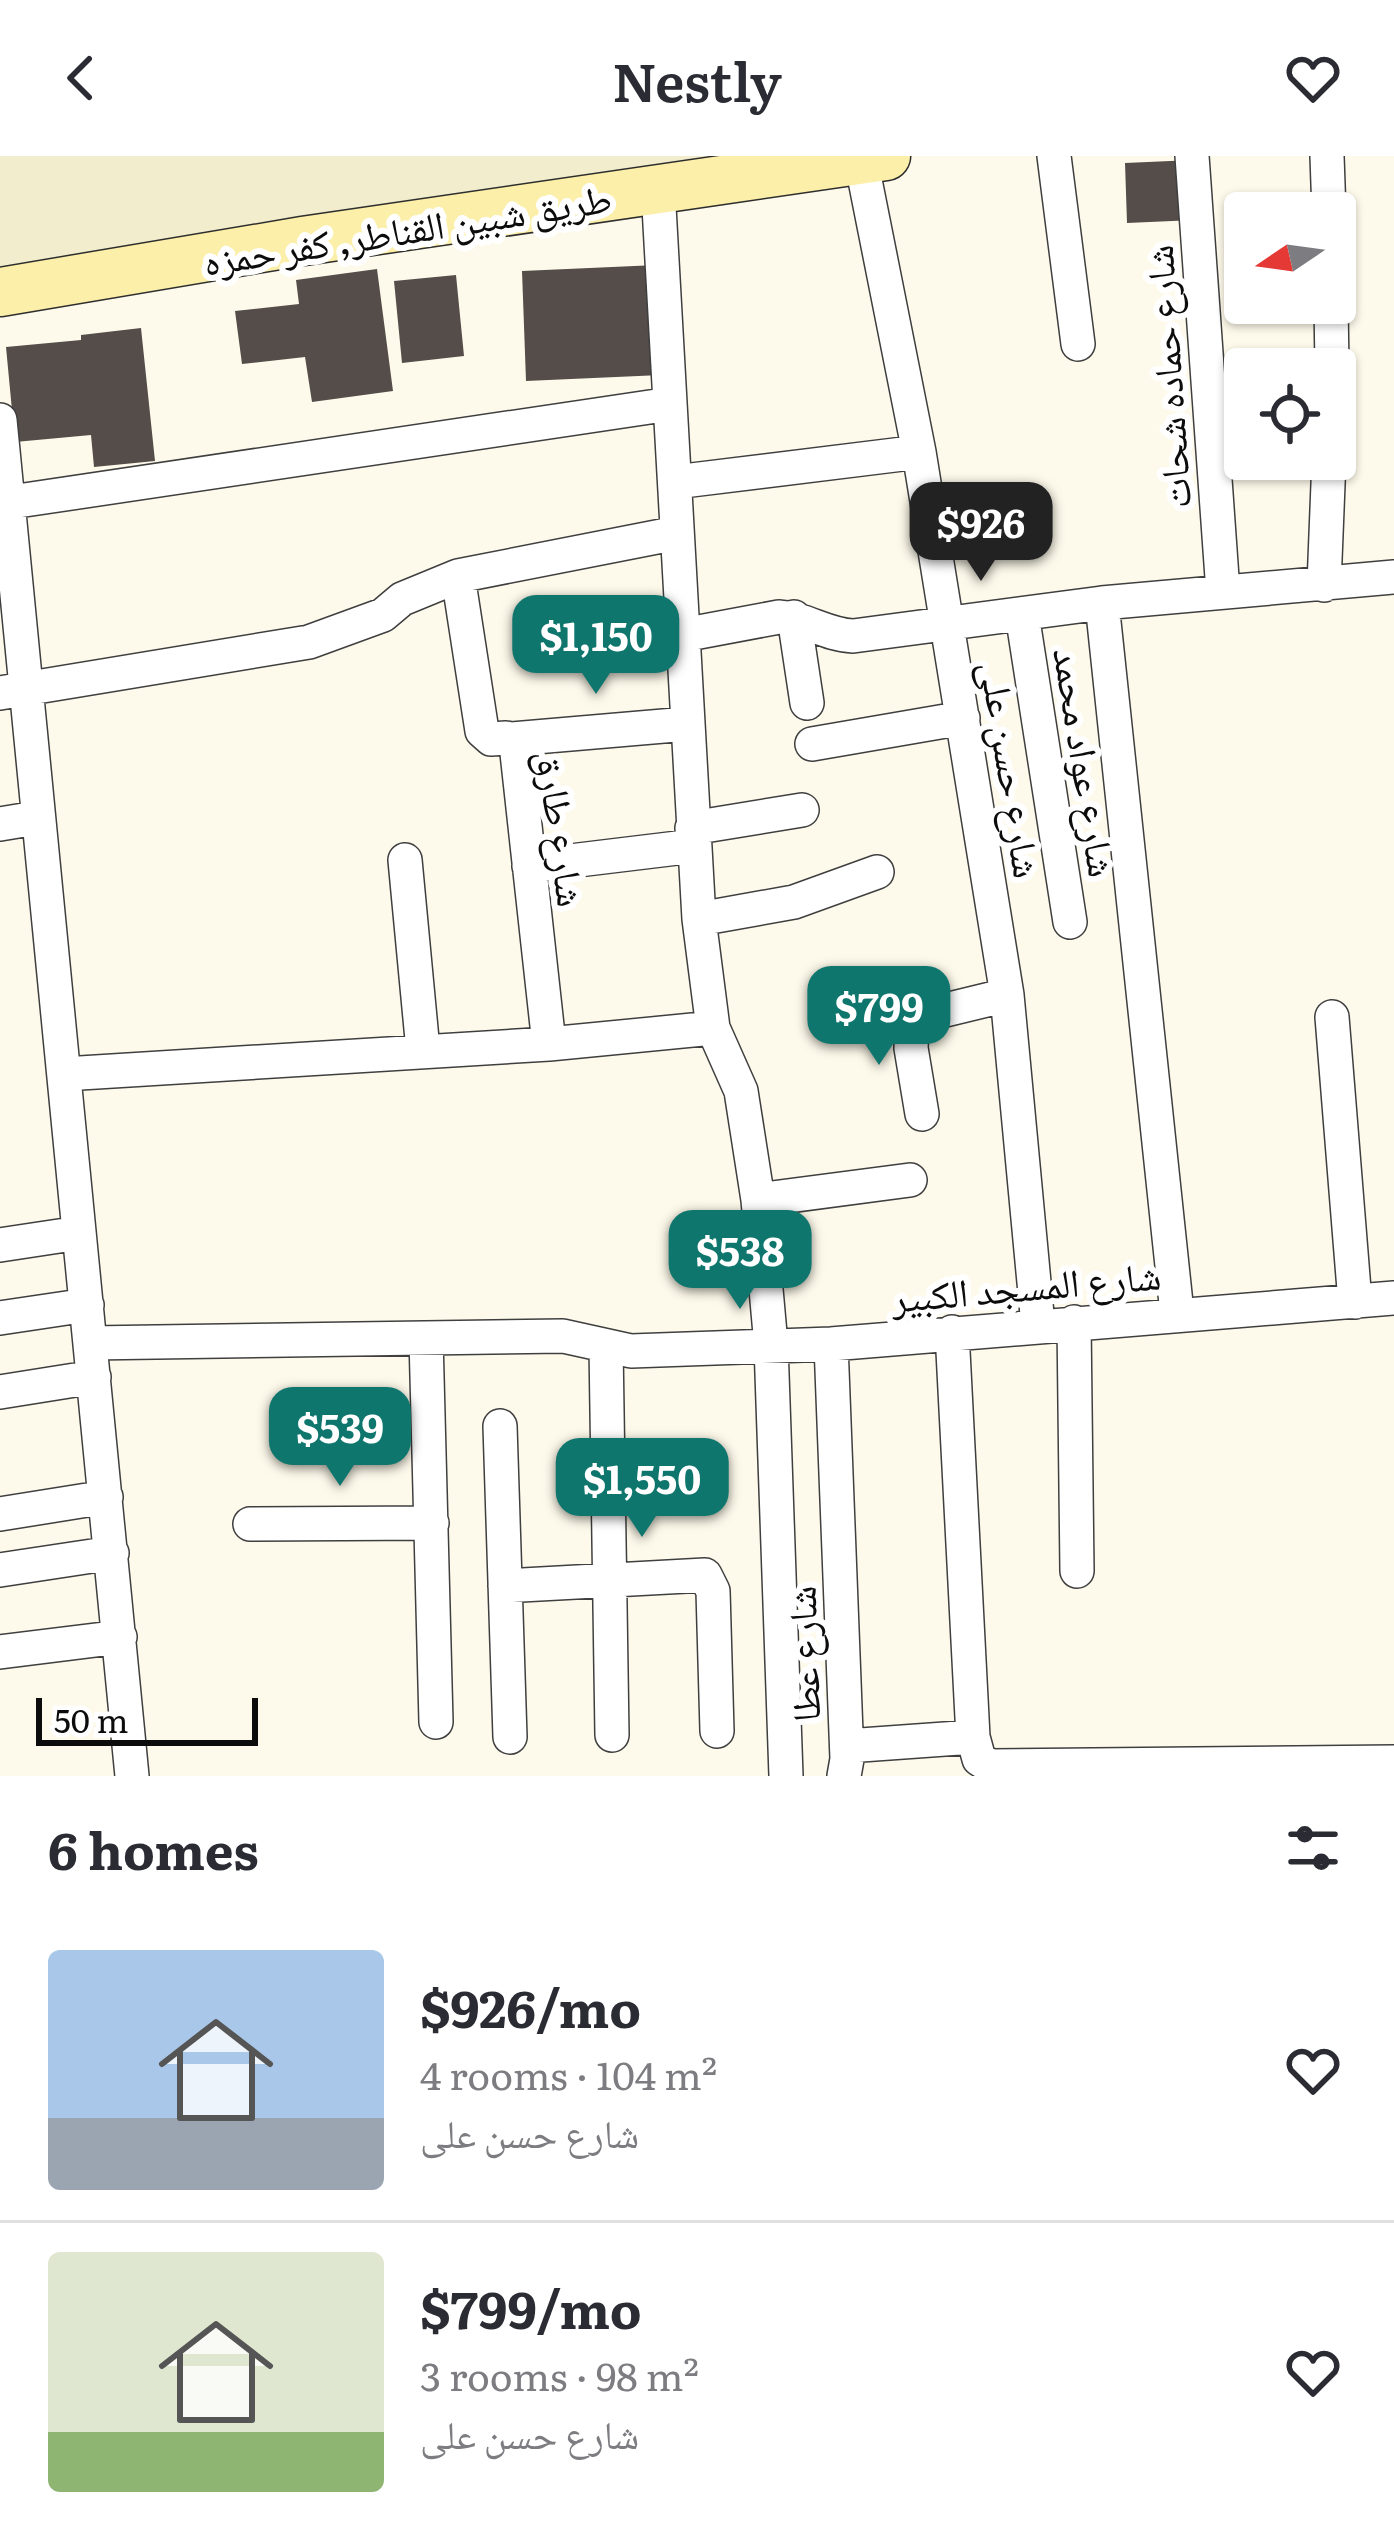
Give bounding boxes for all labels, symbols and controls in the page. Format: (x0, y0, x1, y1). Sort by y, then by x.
text: Nestly (612, 38, 782, 119)
icon: back (48, 45, 114, 111)
icon: heart (1280, 45, 1346, 111)
street label: طريق شبين القناطر, كفر حمزه (199, 166, 615, 288)
north arrow (1224, 192, 1356, 324)
map controls (1224, 192, 1356, 480)
street label: شارع حماده شحات (1127, 243, 1203, 511)
button: locate (1224, 348, 1356, 480)
pin: $926 (910, 482, 1052, 584)
text: $926 (937, 492, 1025, 550)
pin: $1,150 (498, 595, 694, 697)
text: $1,150 (539, 605, 653, 663)
street label: شارع عواد محمد (1041, 643, 1135, 881)
street label: شارع حسن على (968, 656, 1060, 882)
street label: شارع طارق (524, 746, 604, 910)
pin: $799 (808, 966, 950, 1068)
text: $799 (834, 976, 924, 1034)
pin: $538 (669, 1210, 811, 1312)
text: $538 (696, 1220, 784, 1278)
street label: شارع المسجد الكبير (888, 1243, 1163, 1325)
pin: $539 (269, 1387, 411, 1489)
text: $539 (296, 1397, 384, 1455)
pin: $1,550 (544, 1438, 740, 1540)
text: $1,550 (583, 1448, 701, 1506)
street label: شارع عطا (770, 1585, 832, 1723)
scale bar (36, 1692, 258, 1745)
text: 50 m (54, 1694, 128, 1743)
text: 6 homes (48, 1810, 259, 1886)
icon: filters (1280, 1815, 1346, 1881)
text: $926/mo (420, 1968, 641, 2044)
icon: home (144, 1998, 288, 2142)
icon: heart (1280, 2037, 1346, 2103)
text: 4 rooms · 104 m² (420, 2044, 717, 2102)
text: شارع حسن على (420, 2102, 639, 2160)
text: $799/mo (420, 2269, 642, 2345)
icon: home (144, 2300, 288, 2444)
icon: heart (1280, 2339, 1346, 2405)
text: 3 rooms · 98 m² (420, 2345, 699, 2403)
text: شارع حسن على (420, 2403, 639, 2461)

